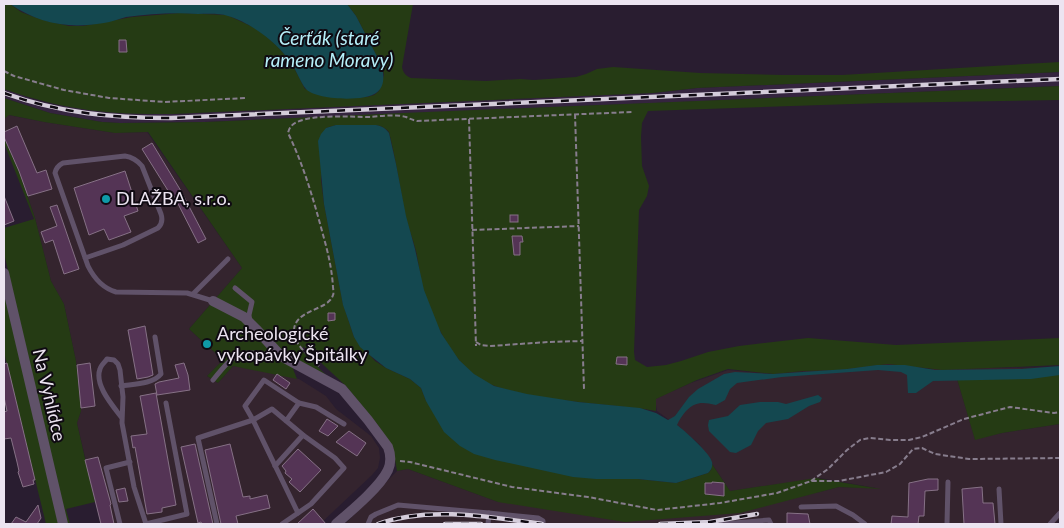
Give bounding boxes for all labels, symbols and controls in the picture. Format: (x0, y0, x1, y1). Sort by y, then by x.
water label: Čerťák (staré rameno Moravy) (265, 26, 393, 71)
place label: DLAŽBA, s.r.o. (116, 187, 231, 209)
marker: DLAŽBA, s.r.o. (100, 193, 112, 205)
place label: Archeologické vykopávky Špitálky (217, 322, 368, 365)
marker: Archeologické vykopávky Špitálky (201, 338, 213, 350)
street label: Na Vyhlídce (29, 346, 71, 443)

